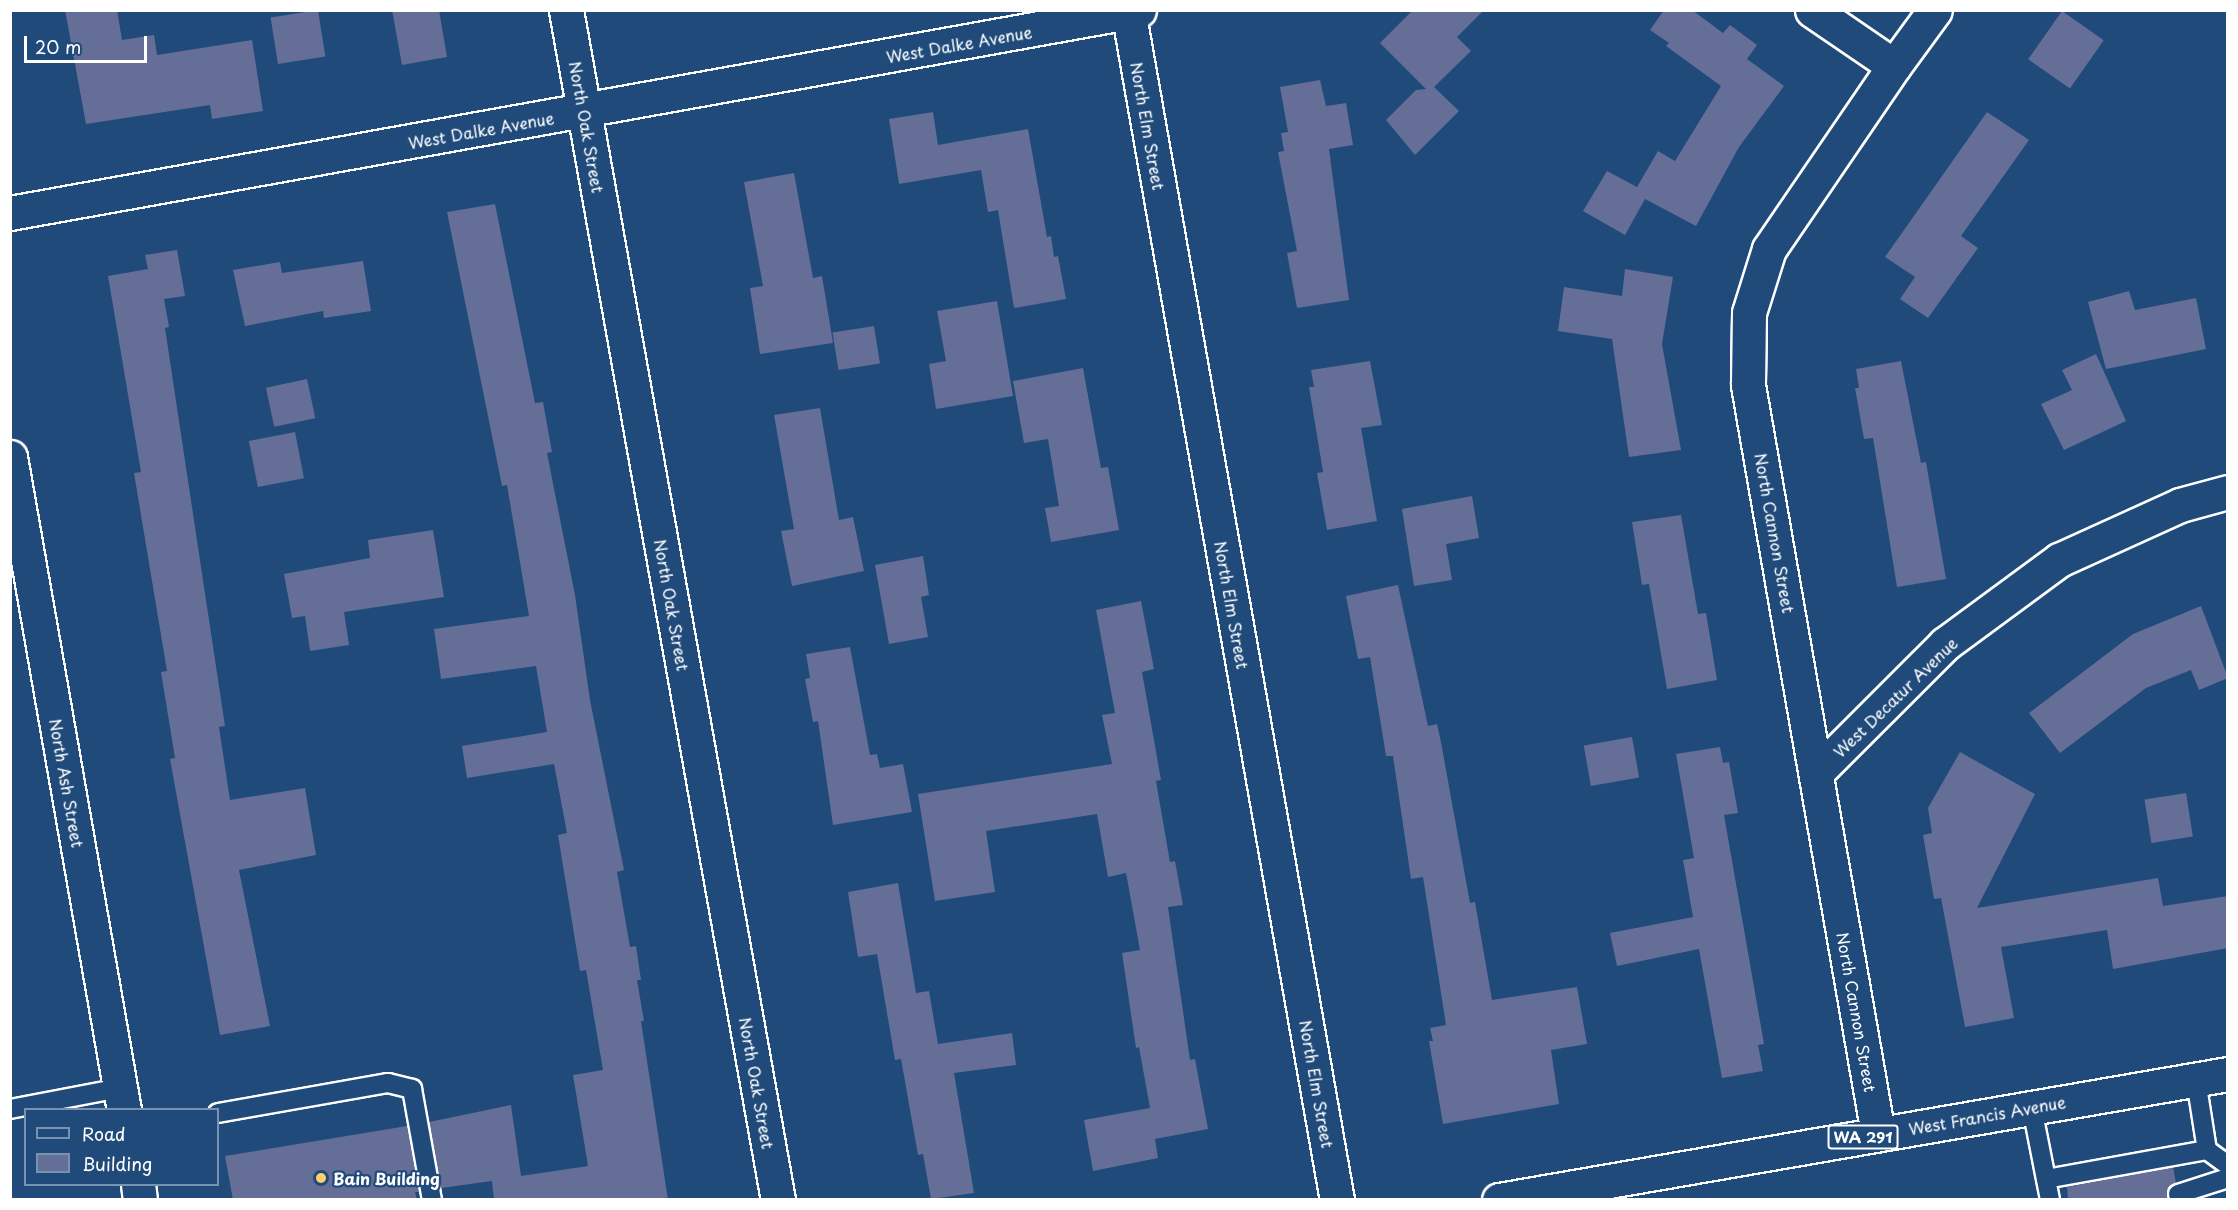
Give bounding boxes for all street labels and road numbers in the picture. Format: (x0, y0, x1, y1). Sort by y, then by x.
street label: West Dalke Avenue (884, 22, 1034, 66)
street label: North Oak Street (566, 59, 608, 195)
street label: North Elm Street (1127, 60, 1169, 192)
street label: West Dalke Avenue (406, 108, 556, 152)
street label: North Cannon Street (1751, 451, 1799, 615)
street label: North Oak Street (651, 537, 693, 673)
street label: North Elm Street (1211, 539, 1253, 671)
street label: West Decatur Avenue (1829, 633, 1961, 761)
street label: North Ash Street (46, 716, 88, 850)
street label: North Cannon Street (1833, 930, 1881, 1094)
street label: North Oak Street (736, 1015, 778, 1151)
street label: North Elm Street (1296, 1018, 1338, 1150)
street label: West Francis Avenue (1907, 1092, 2067, 1138)
road number: WA 291 (1827, 1125, 1899, 1149)

